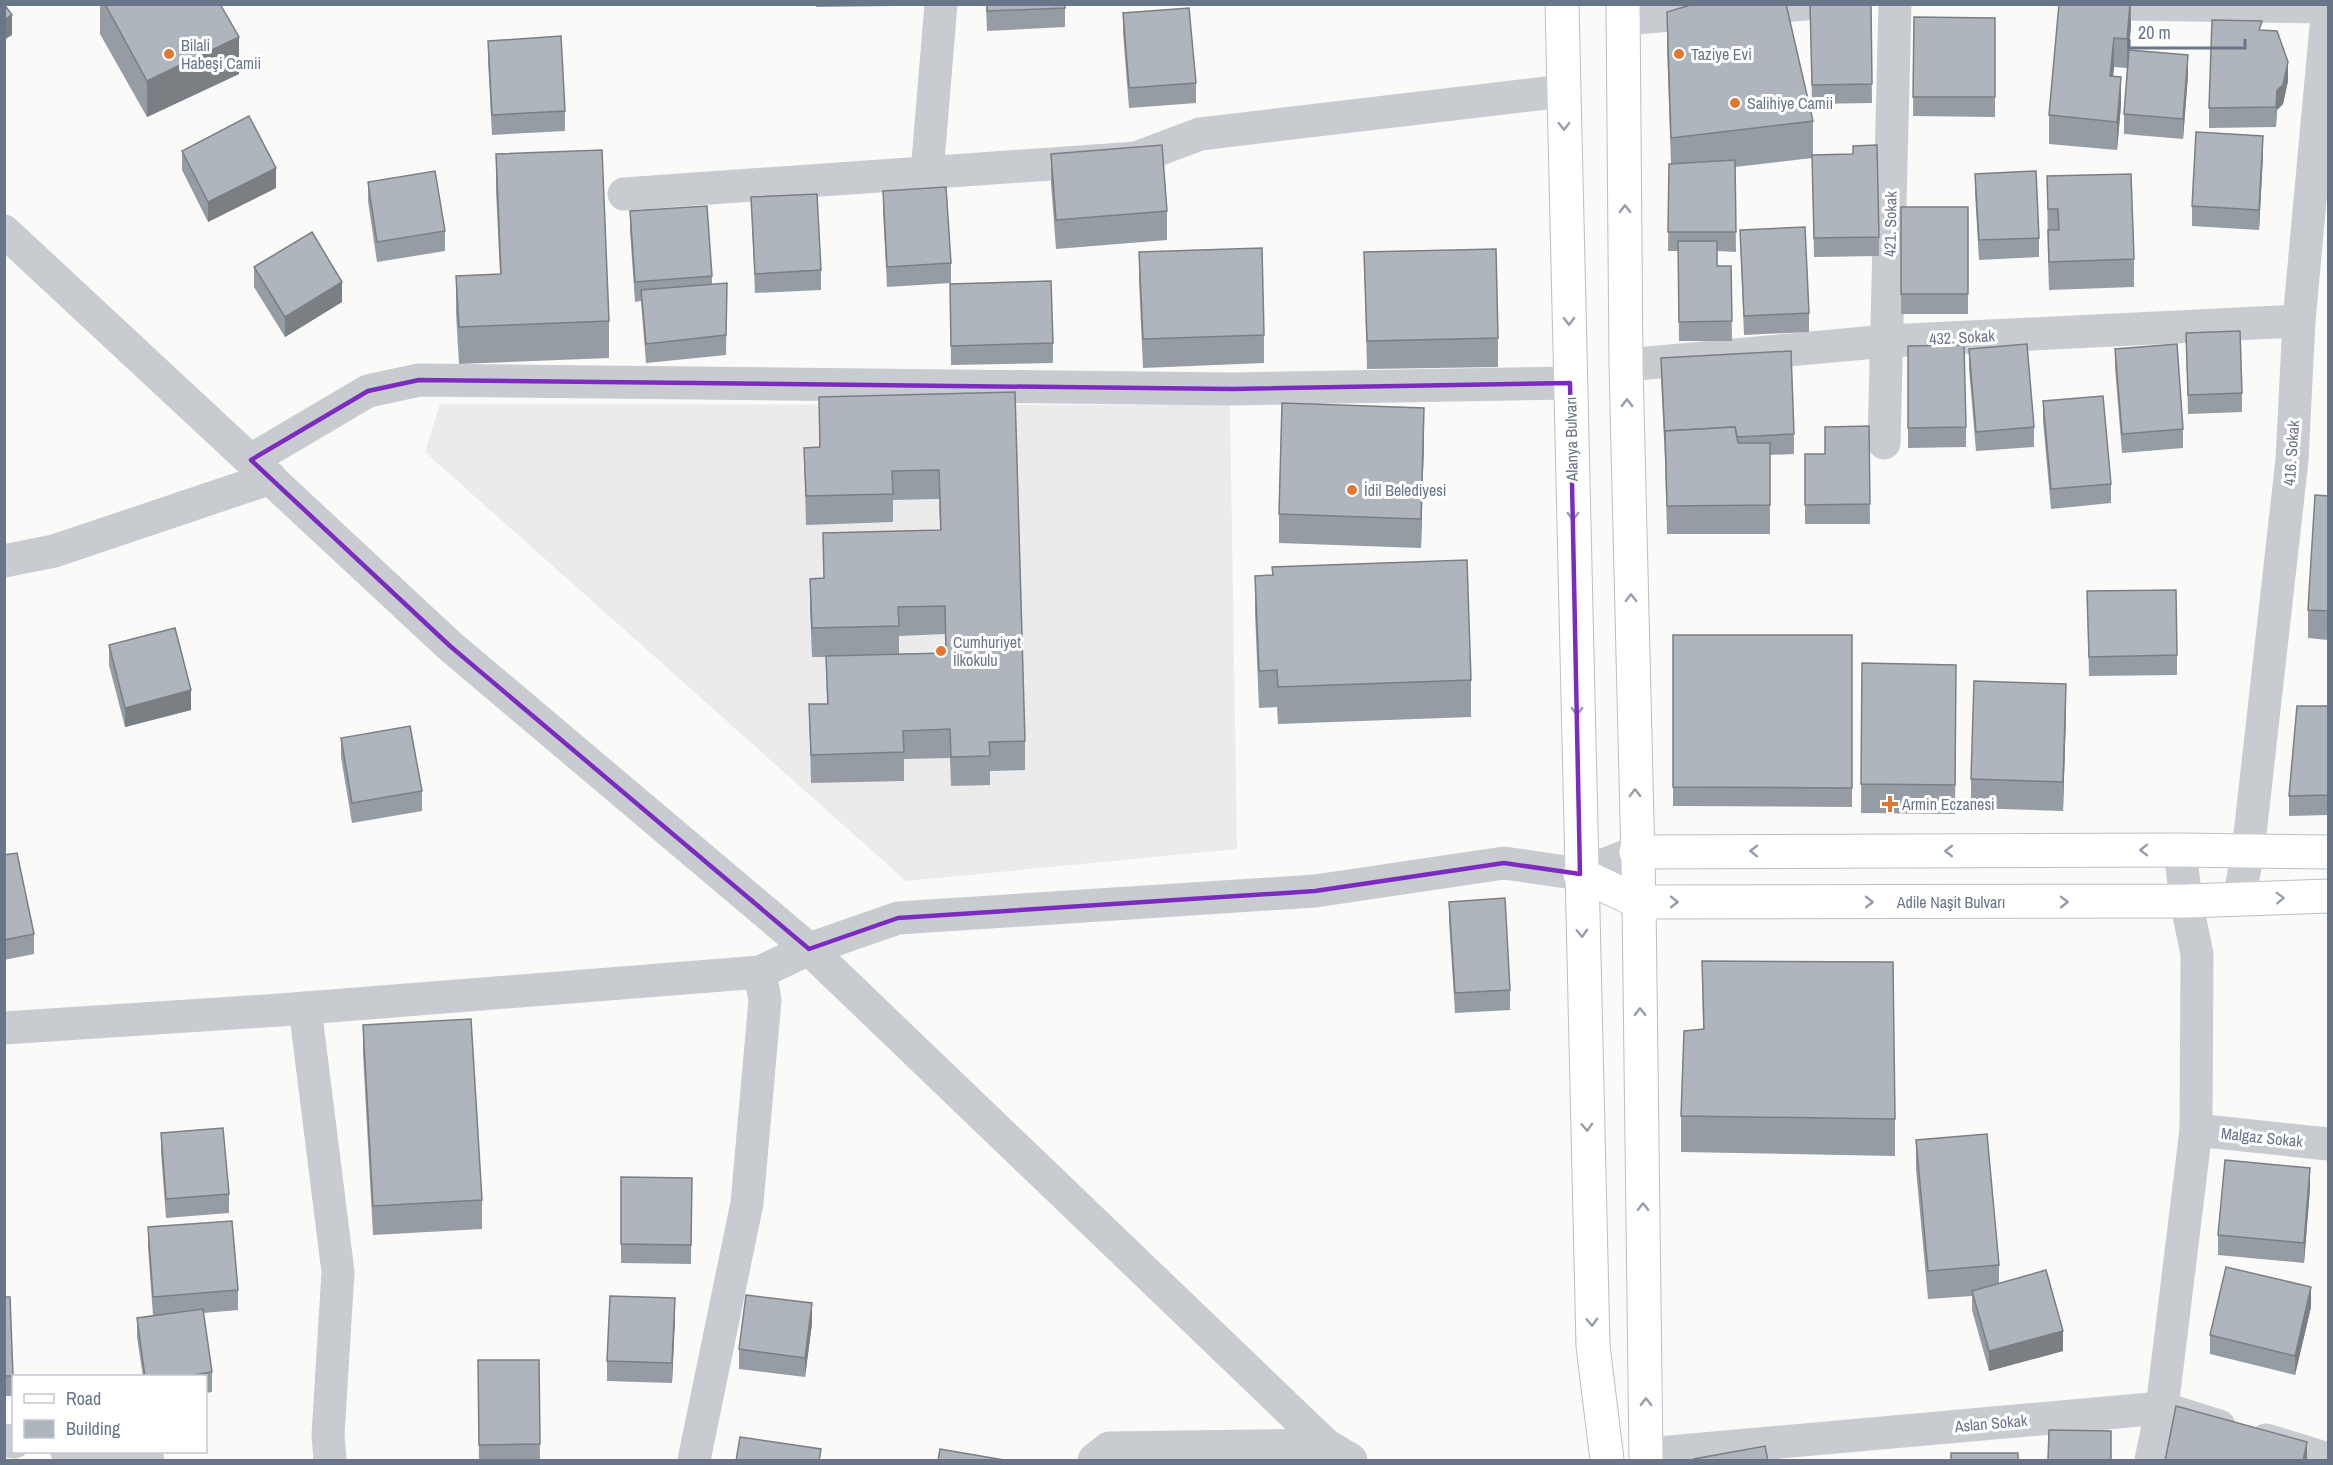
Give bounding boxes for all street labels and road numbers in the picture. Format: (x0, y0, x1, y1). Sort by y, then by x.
street label: 421. Sokak (1878, 191, 1902, 257)
street label: 432. Sokak (1929, 324, 1996, 350)
street label: Alanya Bulvarı (1559, 397, 1583, 482)
street label: 416. Sokak (2278, 419, 2304, 487)
street label: Adile Naşit Bulvarı (1896, 891, 2005, 913)
street label: Malgaz Sokak (2220, 1122, 2305, 1152)
street label: Aslan Sokak (1953, 1409, 2029, 1437)

